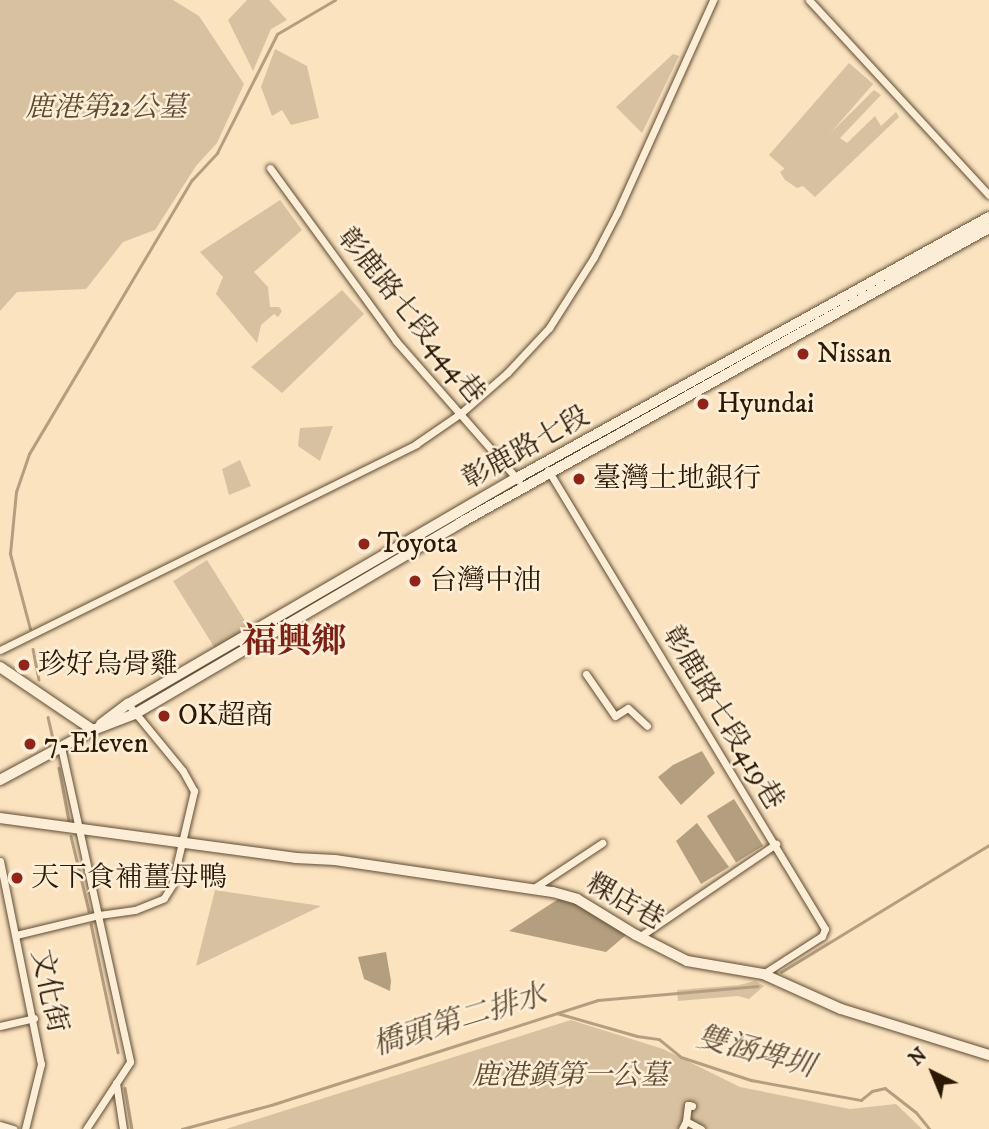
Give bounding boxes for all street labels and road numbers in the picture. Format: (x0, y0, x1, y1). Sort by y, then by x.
street label: 彰鹿路七段444巷 (330, 221, 492, 411)
street label: 彰鹿路七段 (457, 399, 595, 497)
street label: 彰鹿路七段419巷 (655, 620, 791, 816)
street label: 粿店巷 (580, 867, 670, 937)
street label: 文化街 (24, 946, 74, 1036)

